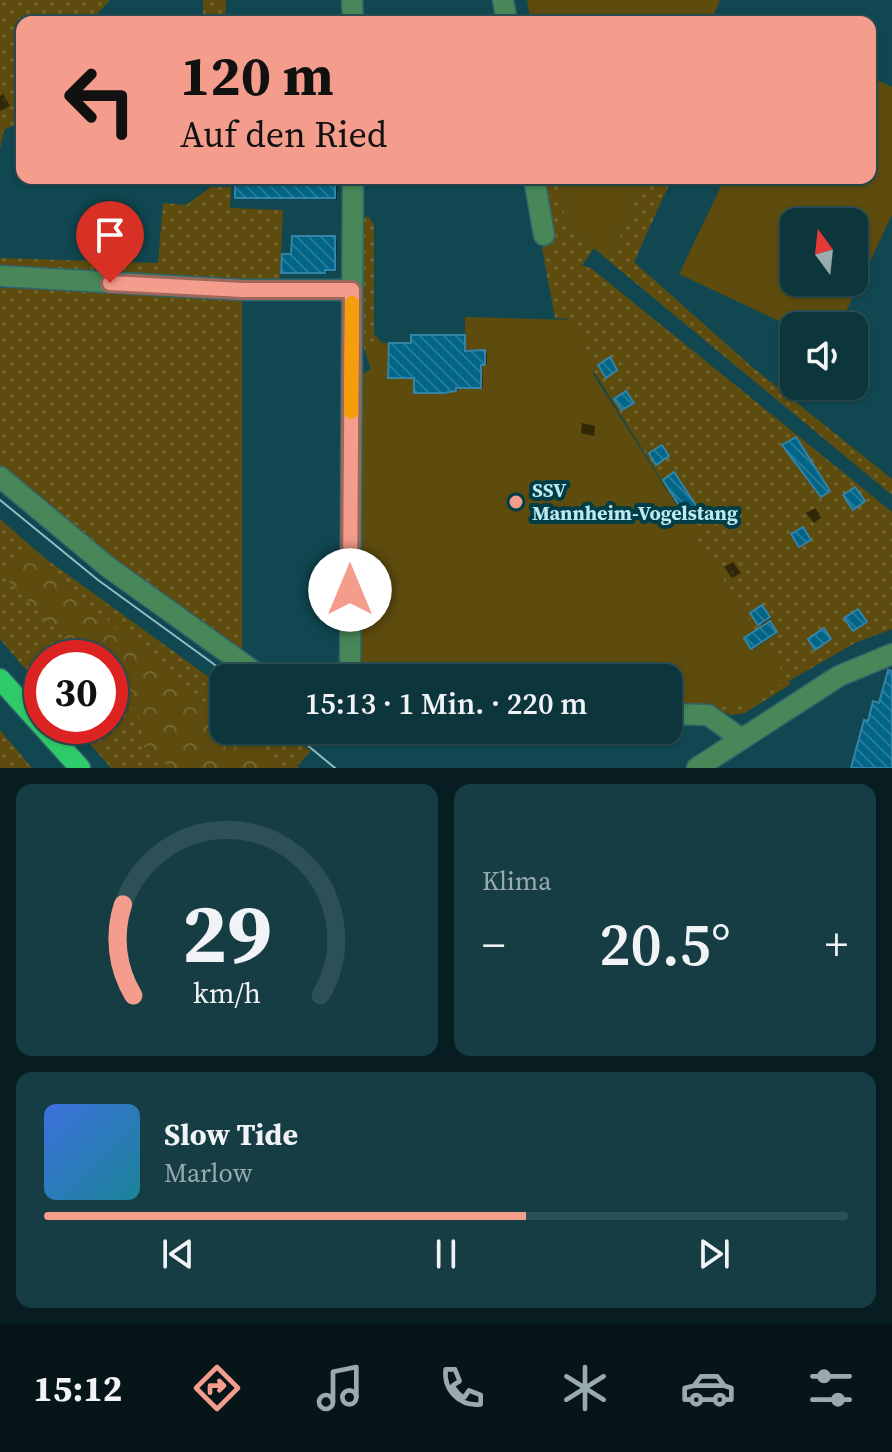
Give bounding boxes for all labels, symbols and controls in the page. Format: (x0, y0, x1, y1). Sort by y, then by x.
text: 120 m (180, 37, 334, 114)
icon: left (48, 48, 152, 152)
text: Auf den Ried (180, 110, 387, 159)
pin (76, 201, 144, 283)
north arrow (780, 208, 868, 296)
map controls (780, 208, 868, 400)
icon: arrive (88, 213, 132, 257)
button: sound (780, 312, 868, 400)
place label: SSV Mannheim-Vogelstang (532, 476, 738, 527)
marker: SSV Mannheim-Vogelstang (507, 493, 525, 511)
position arrow (308, 548, 392, 632)
speed limit sign: 30 (24, 640, 128, 744)
text: 15:13 · 1 Min. · 220 m (305, 683, 587, 724)
text: Klima (482, 863, 552, 899)
text: 29 (182, 876, 272, 990)
text: 20.5° (599, 903, 731, 985)
text: − (482, 914, 505, 975)
text: + (825, 914, 848, 975)
text: km/h (193, 973, 261, 1013)
text: Slow Tide (164, 1114, 298, 1155)
text: Marlow (164, 1155, 253, 1191)
icon: previous (156, 1232, 200, 1276)
icon: pause (424, 1232, 468, 1276)
icon: next (692, 1232, 736, 1276)
icon: directions (189, 1360, 245, 1416)
icon: music (312, 1360, 368, 1416)
icon: phone (434, 1360, 490, 1416)
icon: climate (557, 1360, 613, 1416)
icon: car (680, 1360, 736, 1416)
icon: filters (803, 1360, 859, 1416)
text: 15:12 (33, 1364, 122, 1413)

